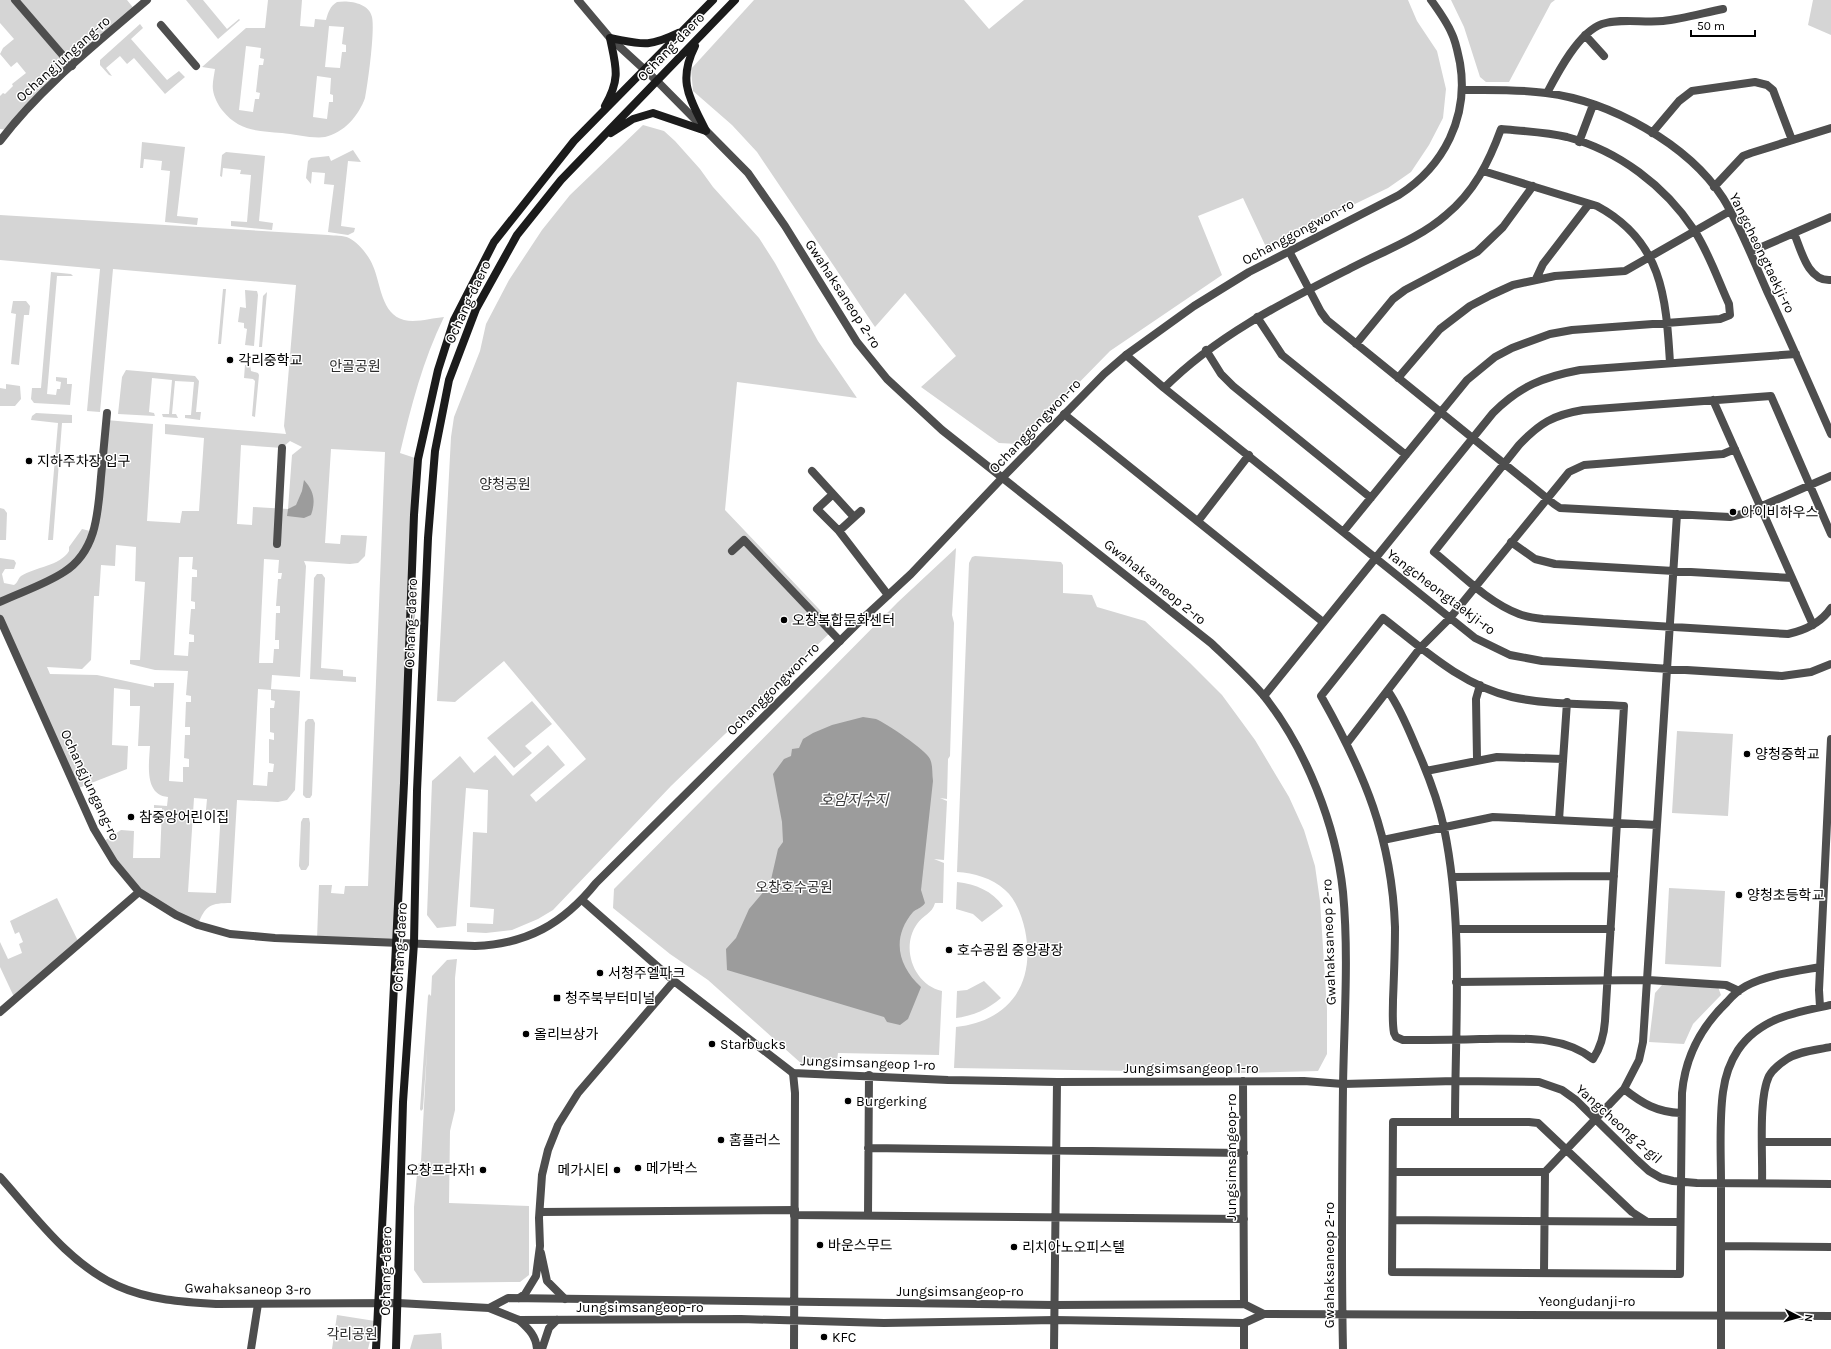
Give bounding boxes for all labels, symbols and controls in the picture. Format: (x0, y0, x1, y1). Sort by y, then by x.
street label: Ochang-daero (634, 9, 708, 85)
street label: Ochangjungang-ro (12, 12, 114, 106)
scale bar (1691, 12, 1755, 38)
text: 50 m (1697, 19, 1725, 33)
street label: Yangcheongtaekji-ro (1725, 190, 1799, 316)
street label: Ochanggongwon-ro (1239, 195, 1357, 269)
street label: Gwahaksaneop 2-ro (801, 236, 885, 352)
street label: Ochang-daero (441, 258, 495, 346)
place label: 각리중학교 (238, 352, 303, 369)
marker: 각리중학교 (225, 355, 235, 365)
park label: 안골공원 (329, 358, 381, 375)
street label: Ochanggongwon-ro (986, 375, 1084, 477)
place label: 지하주차장 입구 (37, 453, 131, 470)
marker: 지하주차장 입구 (24, 456, 34, 466)
park label: 양청공원 (479, 476, 531, 493)
place label: 아이비하우스 (1741, 504, 1818, 521)
marker: 아이비하우스 (1728, 507, 1738, 517)
street label: Gwahaksaneop 2-ro (1101, 536, 1209, 628)
street label: Yangcheongtaekji-ro (1383, 546, 1499, 638)
street label: Ochang-daero (401, 578, 421, 668)
place label: 오창복합문화센터 (792, 612, 895, 629)
marker: 오창복합문화센터 (779, 615, 789, 625)
street label: Ochanggongwon-ro (723, 639, 823, 739)
street label: Ochangjungang-ro (57, 727, 123, 843)
place label: 양청중학교 (1755, 746, 1820, 763)
marker: 양청중학교 (1742, 749, 1752, 759)
water label: 호암저수지 (819, 791, 890, 809)
place label: 참중앙어린이집 (139, 809, 229, 826)
marker: 참중앙어린이집 (126, 812, 136, 822)
park label: 오창호수공원 (755, 879, 833, 896)
street label: Gwahaksaneop 2-ro (1318, 879, 1340, 1005)
place label: 양청초등학교 (1747, 887, 1824, 904)
marker: 양청초등학교 (1734, 890, 1744, 900)
street label: Ochang-daero (389, 902, 411, 992)
place label: 호수공원 중앙광장 (957, 942, 1063, 959)
marker: 호수공원 중앙광장 (944, 945, 954, 955)
place label: 서청주엘파크 (608, 965, 685, 982)
marker: 서청주엘파크 (595, 968, 605, 978)
place label: 청주북부터미널 (565, 990, 655, 1007)
marker: 청주북부터미널 (552, 993, 562, 1003)
place label: 올리브상가 (534, 1026, 599, 1043)
marker: 올리브상가 (521, 1029, 531, 1039)
place label: Starbucks (720, 1036, 786, 1053)
marker: Starbucks (707, 1039, 717, 1049)
street label: Jungsimsangeop 1-ro (800, 1052, 936, 1074)
street label: Jungsimsangeop 1-ro (1123, 1060, 1259, 1077)
street label: Yangcheong 2-gil (1572, 1081, 1666, 1167)
place label: Burgerking (856, 1093, 927, 1110)
street label: Jungsimsangeop-ro (1223, 1093, 1240, 1221)
marker: Burgerking (843, 1096, 853, 1106)
place label: 홈플러스 (729, 1132, 781, 1149)
marker: 홈플러스 (716, 1135, 726, 1145)
place label: 메가박스 (646, 1160, 698, 1177)
place label: 오창프라자1 (406, 1162, 475, 1179)
place label: 메가시티 (557, 1162, 609, 1179)
marker: 메가박스 (633, 1163, 643, 1173)
marker: 오창프라자1 (478, 1165, 488, 1175)
marker: 메가시티 (612, 1165, 622, 1175)
street label: Gwahaksaneop 2-ro (1321, 1202, 1338, 1328)
street label: Ochang-daero (377, 1226, 395, 1316)
place label: 바운스무드 (828, 1237, 893, 1254)
place label: 리치아노오피스텔 (1022, 1239, 1125, 1256)
marker: 바운스무드 (815, 1240, 825, 1250)
marker: 리치아노오피스텔 (1009, 1242, 1019, 1252)
street label: Gwahaksaneop 3-ro (185, 1279, 311, 1299)
street label: Jungsimsangeop-ro (896, 1283, 1024, 1300)
street label: Yeongudanji-ro (1538, 1293, 1636, 1310)
north arrow (1779, 1297, 1819, 1337)
street label: Jungsimsangeop-ro (576, 1299, 704, 1316)
text: N (1802, 1313, 1815, 1323)
park label: 각리공원 (326, 1326, 378, 1343)
place label: KFC (832, 1329, 856, 1346)
marker: KFC (819, 1332, 829, 1342)

